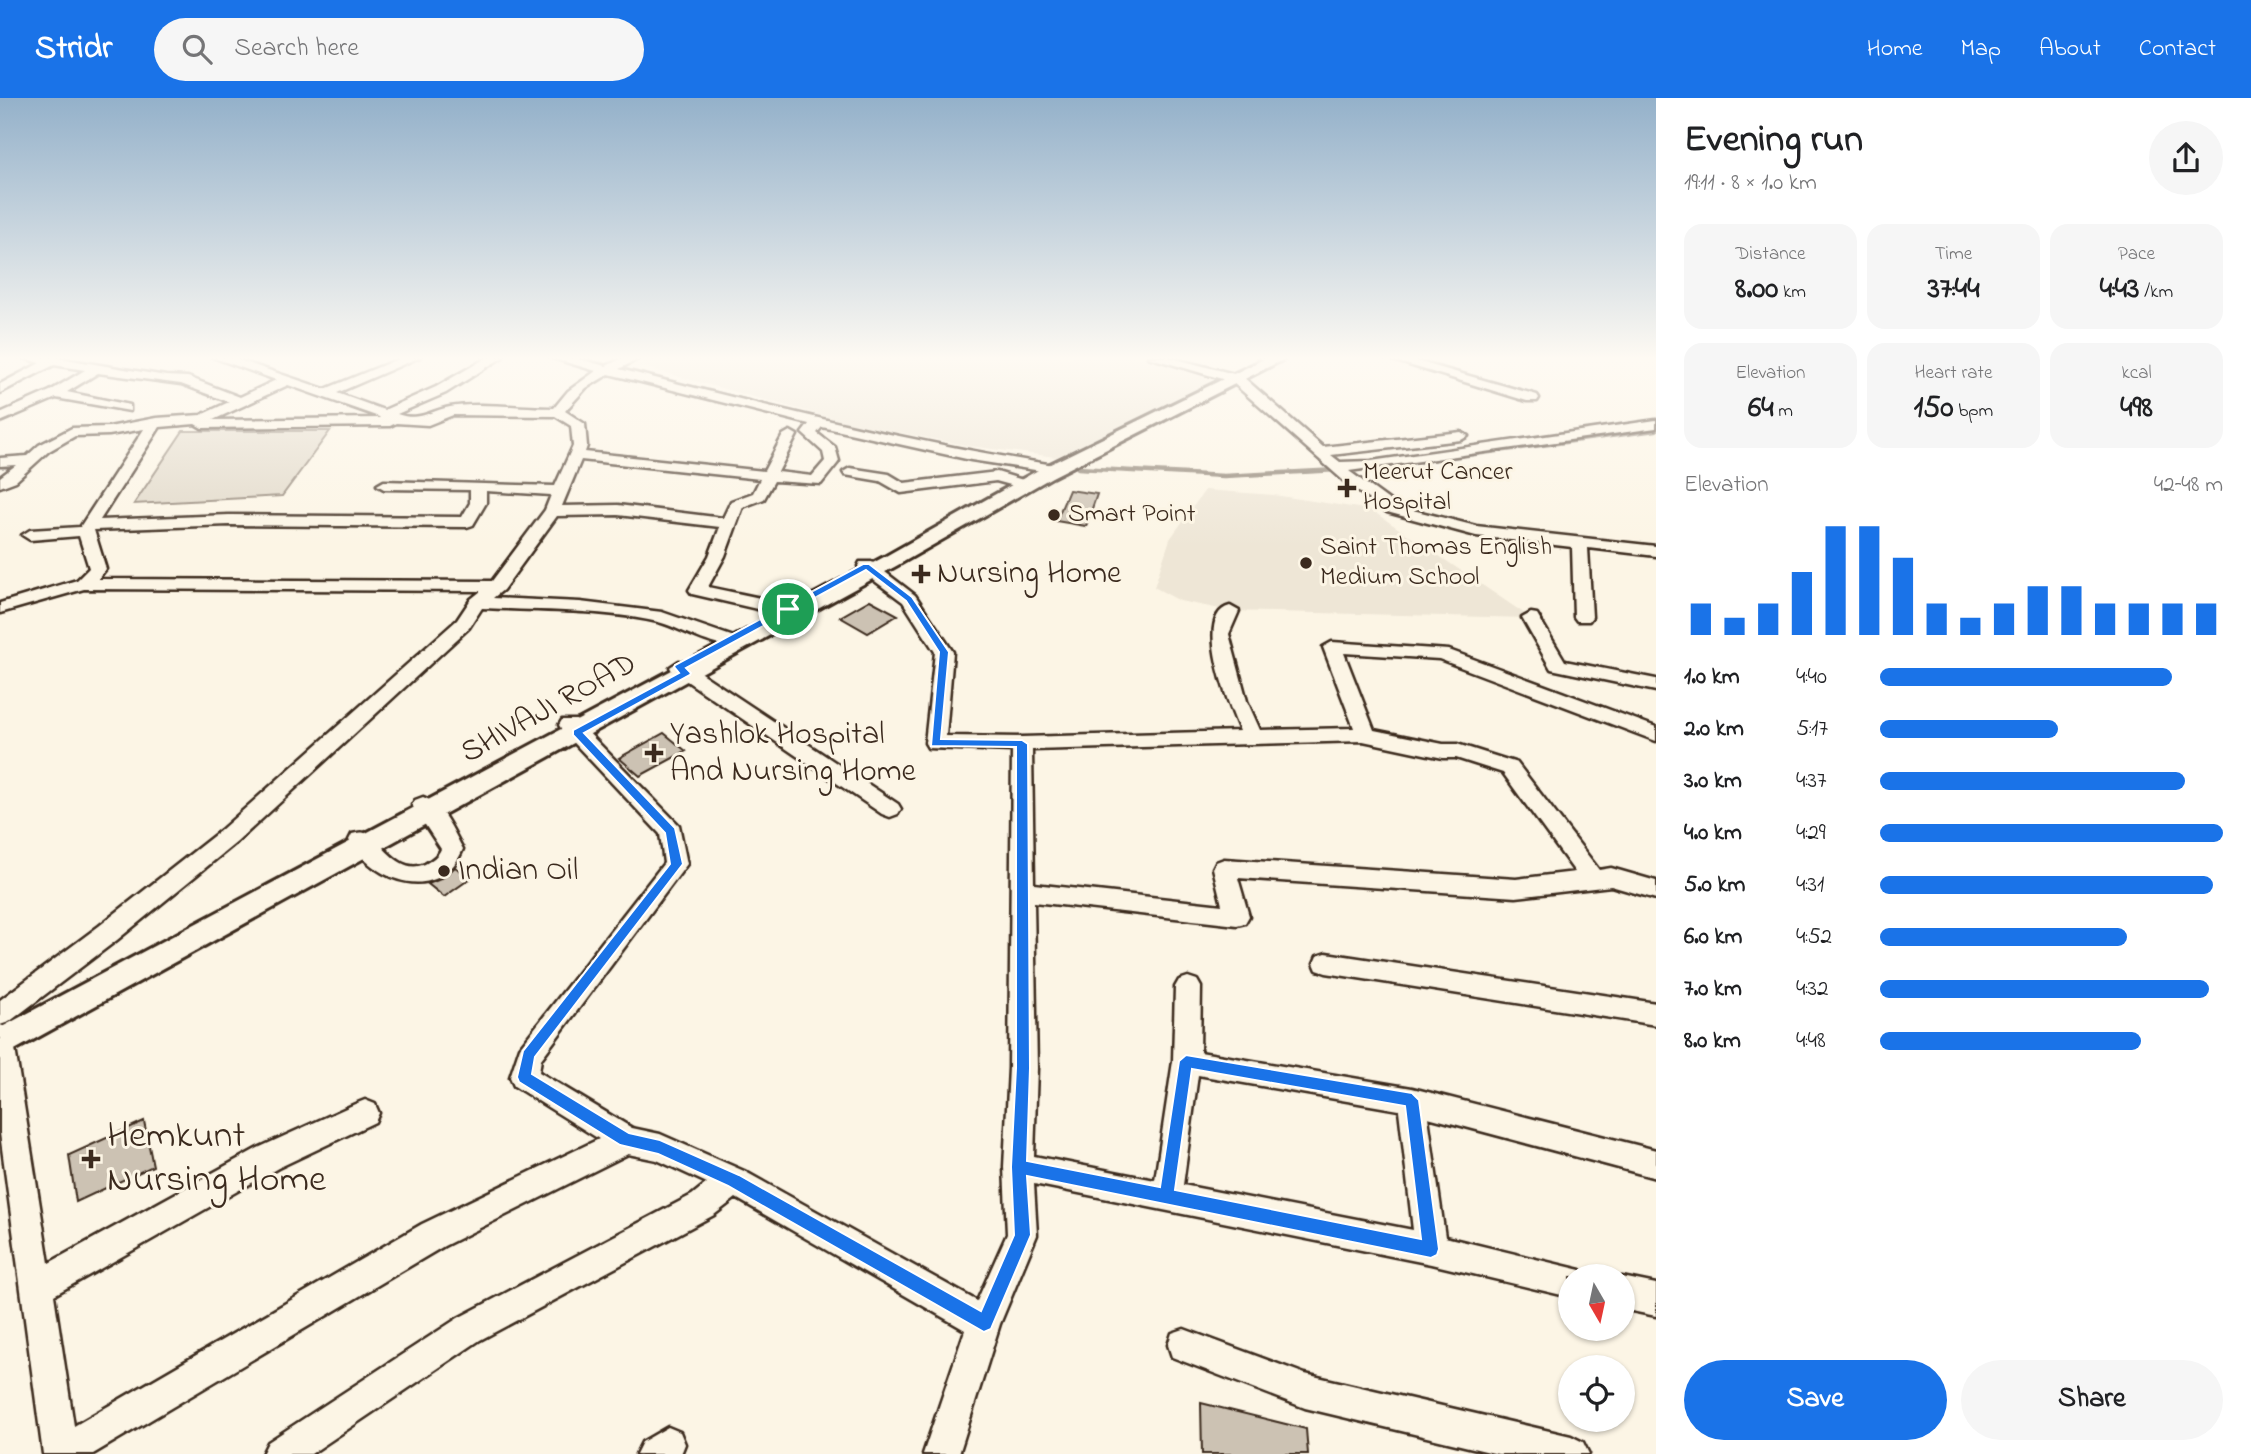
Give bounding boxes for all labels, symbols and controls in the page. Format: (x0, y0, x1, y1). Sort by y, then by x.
search box (154, 18, 644, 81)
text: Stridr (35, 25, 112, 73)
icon: search (178, 30, 216, 68)
text: Search here (234, 30, 359, 68)
text: Home (1867, 32, 1923, 67)
text: Map (1961, 32, 2001, 67)
text: About (2039, 32, 2101, 67)
text: Contact (2139, 32, 2216, 67)
text: Evening run (1684, 113, 1863, 169)
button: share (2149, 121, 2223, 195)
text: 19:11 · 8 × 1.0 km (1684, 167, 1817, 200)
text: Distance (1736, 241, 1806, 268)
text: Time (1935, 241, 1972, 268)
text: Pace (2118, 241, 2155, 268)
text: 8.00 (1735, 268, 1778, 312)
text: 37:44 (1927, 268, 1980, 312)
text: 4:43 (2100, 268, 2139, 312)
text: km (1778, 279, 1806, 306)
text: /km (2139, 279, 2173, 306)
text: Elevation (1736, 360, 1805, 387)
text: Heart rate (1915, 360, 1992, 387)
text: kcal (2121, 360, 2152, 387)
text: 64 (1748, 387, 1774, 431)
text: 150 (1914, 387, 1953, 431)
text: 498 (2120, 387, 2153, 431)
text: m (1774, 398, 1793, 425)
text: bpm (1953, 398, 1993, 425)
place label: Meerut Cancer Hospital (1363, 454, 1513, 522)
text: Elevation (1684, 469, 1769, 502)
text: 42–48 m (2154, 469, 2223, 502)
marker: Meerut Cancer Hospital (1337, 478, 1357, 498)
place label: Smart Point (1068, 496, 1196, 534)
marker: Smart Point (1046, 507, 1062, 523)
place label: Saint Thomas English Medium School (1320, 529, 1552, 597)
place label: Nursing Home (937, 551, 1122, 598)
marker: Saint Thomas English Medium School (1298, 555, 1314, 571)
marker: Nursing Home (911, 564, 931, 584)
pin (758, 579, 818, 639)
icon: arrive (769, 590, 807, 628)
street label: SHIVAJI ROAD (452, 641, 646, 777)
text: 1.0 km (1684, 661, 1740, 694)
text: 4:40 (1796, 661, 1827, 694)
place label: Yashlok Hospital And Nursing Home (670, 712, 916, 796)
text: 2.0 km (1684, 713, 1744, 746)
text: 5:17 (1796, 713, 1828, 746)
marker: Yashlok Hospital And Nursing Home (644, 743, 664, 763)
text: 3.0 km (1684, 765, 1742, 798)
text: 4:37 (1796, 765, 1826, 798)
text: 4.0 km (1684, 817, 1742, 850)
text: 4:29 (1796, 817, 1826, 850)
place label: Indian Oil (458, 848, 578, 895)
marker: Indian Oil (436, 863, 452, 879)
text: 5.0 km (1684, 869, 1745, 902)
text: 4:31 (1796, 869, 1824, 902)
text: 6.0 km (1684, 921, 1742, 954)
text: 4:52 (1796, 921, 1832, 954)
text: 7.0 km (1684, 973, 1742, 1006)
text: 4:32 (1796, 973, 1828, 1006)
text: 8.0 km (1684, 1025, 1741, 1058)
text: 4:48 (1796, 1025, 1826, 1058)
place label: Hemkunt Nursing Home (107, 1109, 327, 1209)
marker: Hemkunt Nursing Home (81, 1149, 101, 1169)
north arrow (1558, 1264, 1634, 1340)
map controls (1558, 1264, 1635, 1432)
button: locate (1558, 1355, 1635, 1432)
button: Save (1684, 1360, 1947, 1440)
button: Share (1961, 1360, 2223, 1440)

